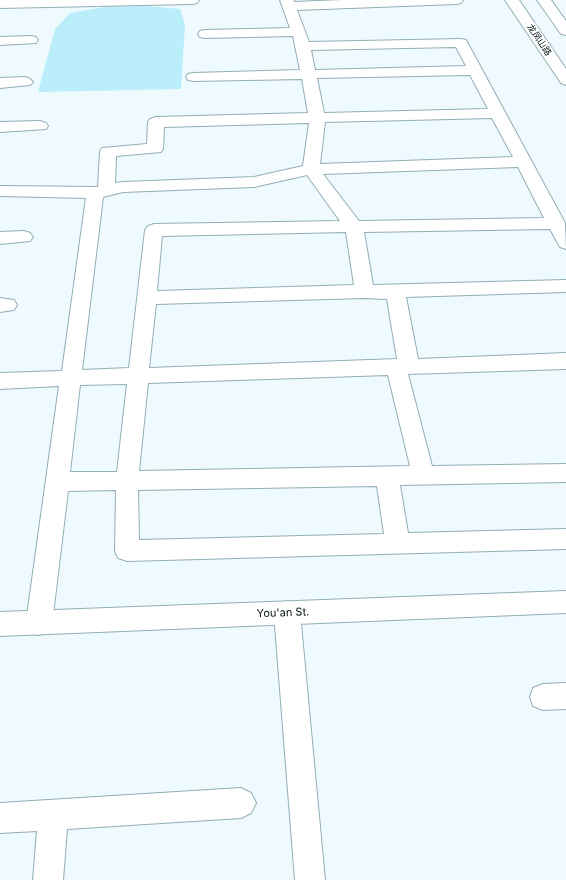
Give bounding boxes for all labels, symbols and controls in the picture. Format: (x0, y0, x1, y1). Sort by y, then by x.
street label: 龙凤山路 (524, 22, 554, 58)
street label: You'an St. (256, 605, 310, 621)

